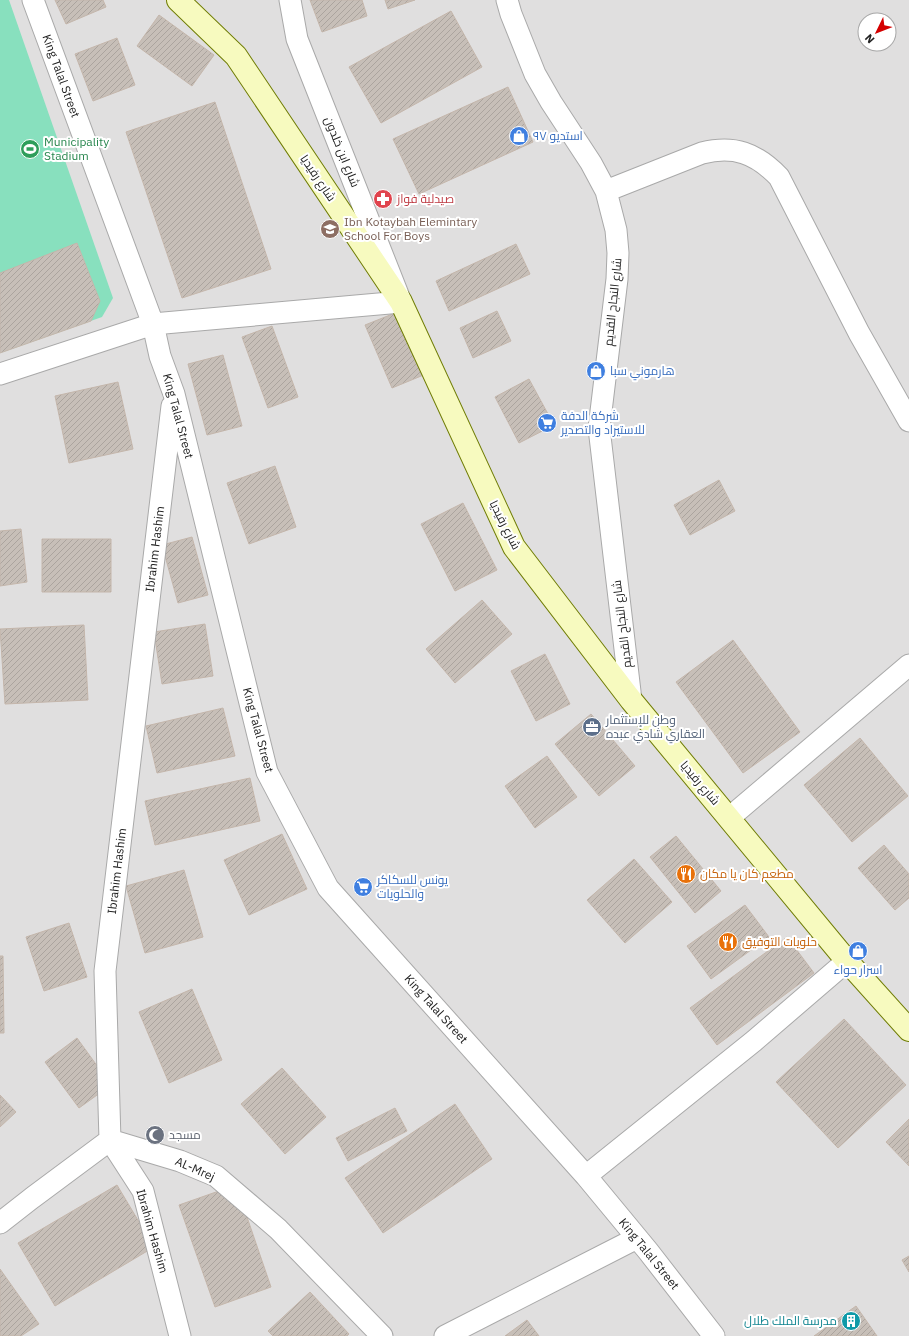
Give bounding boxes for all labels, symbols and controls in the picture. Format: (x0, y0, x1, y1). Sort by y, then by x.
north arrow (857, 12, 897, 52)
text: N (862, 31, 878, 47)
street label: King Talal Street (39, 32, 84, 120)
street label: شارع ابن خلدون (321, 114, 363, 190)
shop icon: استديو ٩٧ (508, 125, 530, 147)
place label: استديو ٩٧ (533, 128, 583, 143)
place label: Municipality Stadium (44, 134, 109, 163)
sports icon: Municipality Stadium (19, 138, 41, 160)
street label: شارع رفيديا (296, 151, 340, 205)
pharmacy icon: صيدلية فواز (372, 188, 394, 210)
place label: صيدلية فواز (396, 191, 454, 206)
place label: Ibn Kotaybah Elemintary School For Boys (344, 214, 477, 243)
school or university icon: Ibn Kotaybah Elemintary School For Boys (319, 218, 341, 240)
street label: شارع النجاح القديم (600, 257, 626, 347)
shop icon: هارموني سبا (585, 360, 607, 382)
place label: هارموني سبا (610, 363, 675, 381)
street label: King Talal Street (160, 372, 197, 460)
place label: شركة الدفة للاستيراد والتصدير (560, 408, 645, 437)
supermarket icon: شركة الدفة للاستيراد والتصدير (536, 412, 558, 434)
street label: شارع رفيديا (486, 498, 524, 552)
street label: Ibrahim Hashim (142, 505, 167, 593)
street label: شارع النجاح القديم (609, 579, 635, 669)
street label: King Talal Street (240, 686, 277, 774)
place label: وطن للإستثمار العقاري شادي عبده (605, 712, 705, 744)
office icon: وطن للإستثمار العقاري شادي عبده (581, 716, 603, 738)
street label: شارع رفيديا (677, 757, 723, 809)
street label: Ibrahim Hashim (104, 827, 129, 915)
restaurant icon: مطعم كان يا مكان (675, 863, 697, 885)
place label: مطعم كان يا مكان (700, 866, 794, 882)
place label: يونس للسكاكر والحلويات (376, 872, 449, 901)
supermarket icon: يونس للسكاكر والحلويات (352, 876, 374, 898)
restaurant icon: حلويات التوفيق (717, 931, 739, 953)
place label: حلويات التوفيق (742, 934, 817, 949)
shop icon: اسرار حواء (847, 940, 869, 962)
place label: اسرار حواء (833, 962, 883, 977)
street label: King Talal Street (401, 971, 471, 1046)
mosque icon: مسجد (144, 1124, 166, 1146)
place label: مسجد (169, 1127, 201, 1142)
street label: AL-Mrej (173, 1153, 217, 1184)
street label: Ibrahim Hashim (133, 1187, 172, 1275)
street label: King Talal Street (616, 1215, 683, 1292)
building icon: مدرسة الملك طلال (840, 1310, 862, 1332)
place label: مدرسة الملك طلال (744, 1313, 837, 1328)

